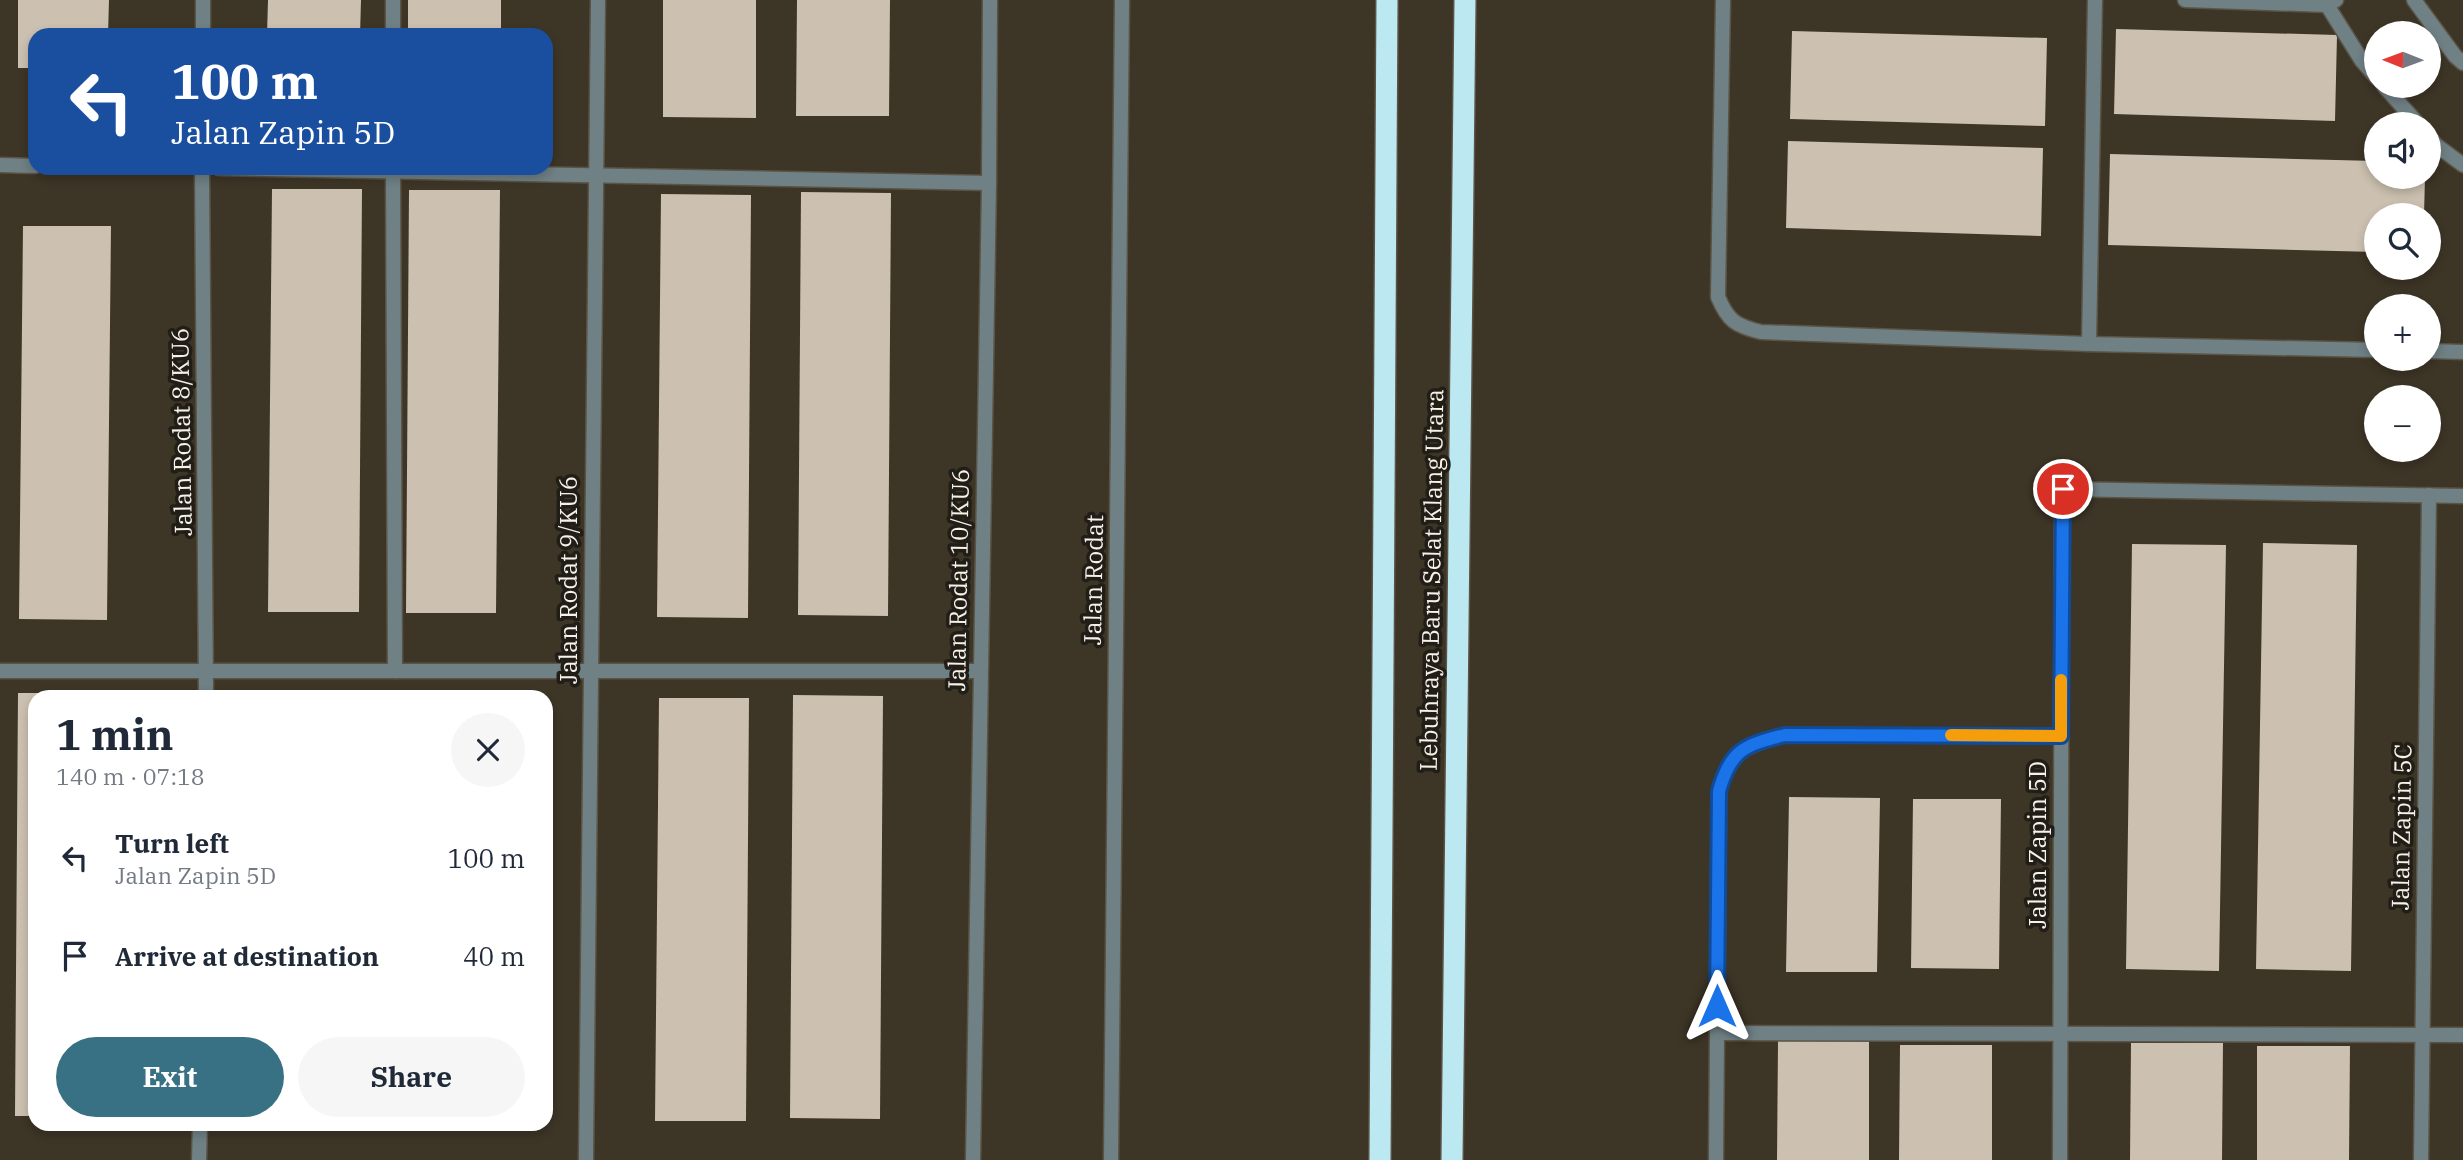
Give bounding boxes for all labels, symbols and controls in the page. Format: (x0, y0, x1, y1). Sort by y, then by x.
north arrow (2364, 21, 2441, 98)
map controls (2364, 21, 2441, 462)
text: 100 m (171, 49, 318, 112)
icon: left (56, 56, 147, 147)
text: Jalan Zapin 5D (171, 111, 395, 153)
button: sound (2364, 112, 2441, 189)
button: search (2364, 203, 2441, 280)
button: + (2364, 294, 2441, 371)
street label: Jalan Rodat 8/KU6 (163, 328, 199, 536)
button: − (2364, 385, 2441, 462)
street label: Lebuhraya Baru Selat Klang Utara (1412, 389, 1450, 771)
pin (2033, 459, 2093, 519)
street label: Jalan Rodat 10/KU6 (940, 468, 976, 692)
icon: arrive (2044, 470, 2082, 508)
street label: Jalan Rodat 9/KU6 (552, 476, 584, 684)
street label: Jalan Rodat (1076, 514, 1110, 646)
text: 1 min (56, 707, 174, 762)
button: close (451, 713, 525, 787)
street label: Jalan Zapin 5C (2384, 743, 2418, 911)
text: 140 m · 07:18 (56, 761, 205, 791)
street label: Jalan Zapin 5D (2021, 761, 2053, 929)
text: Turn left (115, 826, 229, 860)
icon: left (56, 839, 94, 877)
text: 100 m (447, 841, 525, 875)
text: Jalan Zapin 5D (115, 860, 276, 890)
icon: arrive (56, 937, 94, 975)
text: Arrive at destination (115, 939, 379, 973)
text: 40 m (463, 939, 525, 973)
position arrow (1680, 969, 1754, 1043)
button: Exit (56, 1037, 284, 1117)
button: Share (298, 1037, 525, 1117)

